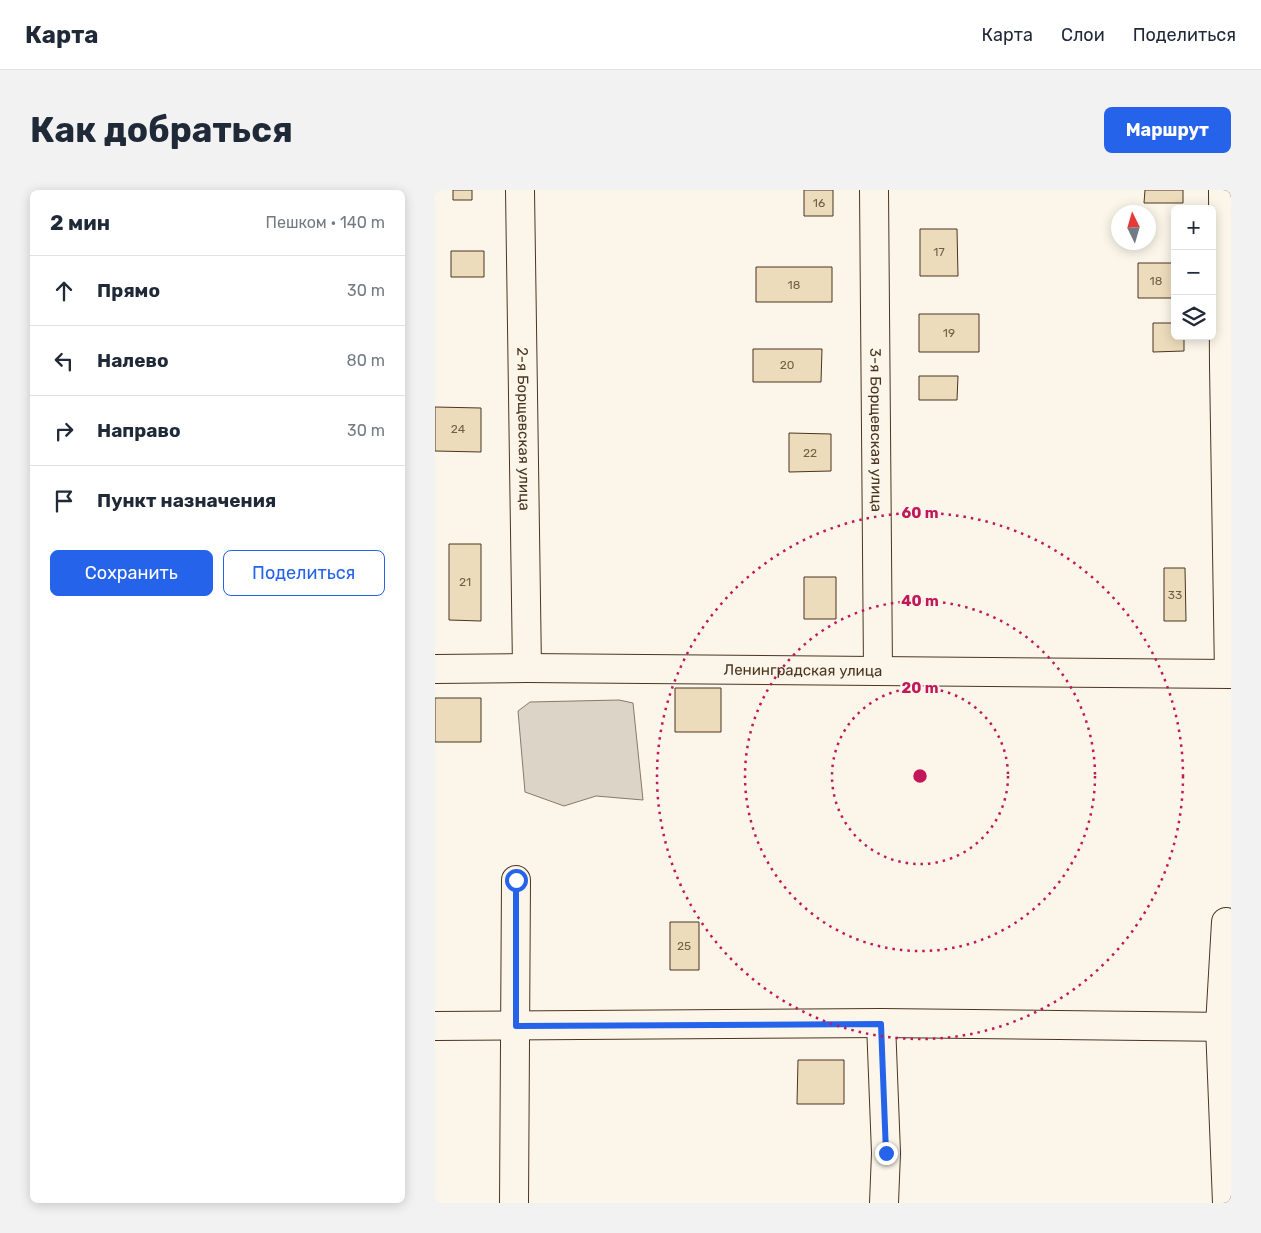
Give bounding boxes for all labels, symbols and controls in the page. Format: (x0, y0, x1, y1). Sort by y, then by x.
text: Карта (25, 21, 98, 49)
text: Карта (982, 24, 1033, 46)
text: Слои (1061, 24, 1105, 46)
text: Поделиться (1133, 24, 1236, 46)
button: Маршрут (1104, 107, 1231, 153)
text: Как добраться (30, 109, 293, 151)
house number: 16 (813, 196, 825, 210)
north arrow (1111, 205, 1156, 250)
map controls (1171, 205, 1216, 340)
button: + (1171, 205, 1216, 250)
text: 2 мин (50, 210, 110, 235)
text: Пешком · 140 m (266, 213, 385, 232)
house number: 17 (933, 245, 945, 259)
button: − (1171, 250, 1216, 295)
house number: 18 (1150, 274, 1162, 288)
icon: ahead (50, 277, 78, 305)
house number: 18 (788, 278, 800, 292)
text: Прямо (97, 279, 160, 302)
text: 30 m (347, 281, 385, 300)
button: layers (1171, 295, 1216, 340)
house number: 19 (943, 326, 955, 340)
icon: left (50, 347, 78, 375)
street label: 2-я Борщевская улица (513, 347, 534, 511)
street label: 3-я Борщевская улица (866, 348, 886, 512)
text: Налево (97, 349, 169, 372)
text: 80 m (347, 351, 385, 370)
house number: 20 (780, 358, 794, 372)
icon: right (50, 417, 78, 445)
text: Направо (97, 419, 181, 442)
text: 30 m (347, 421, 385, 440)
house number: 24 (451, 422, 466, 436)
house number: 22 (803, 446, 817, 460)
icon: arrive (50, 487, 78, 515)
text: Пункт назначения (97, 489, 276, 512)
text: 60 m (902, 504, 938, 522)
button: Сохранить (50, 550, 213, 596)
button: Поделиться (223, 550, 385, 596)
house number: 21 (459, 575, 471, 589)
house number: 33 (1168, 588, 1182, 602)
text: 40 m (901, 592, 939, 610)
street label: Ленинградская улица (724, 661, 882, 680)
text: 20 m (902, 679, 938, 697)
centre of rings (911, 767, 929, 785)
route start (505, 869, 528, 892)
house number: 25 (677, 939, 691, 953)
route end (875, 1142, 898, 1165)

